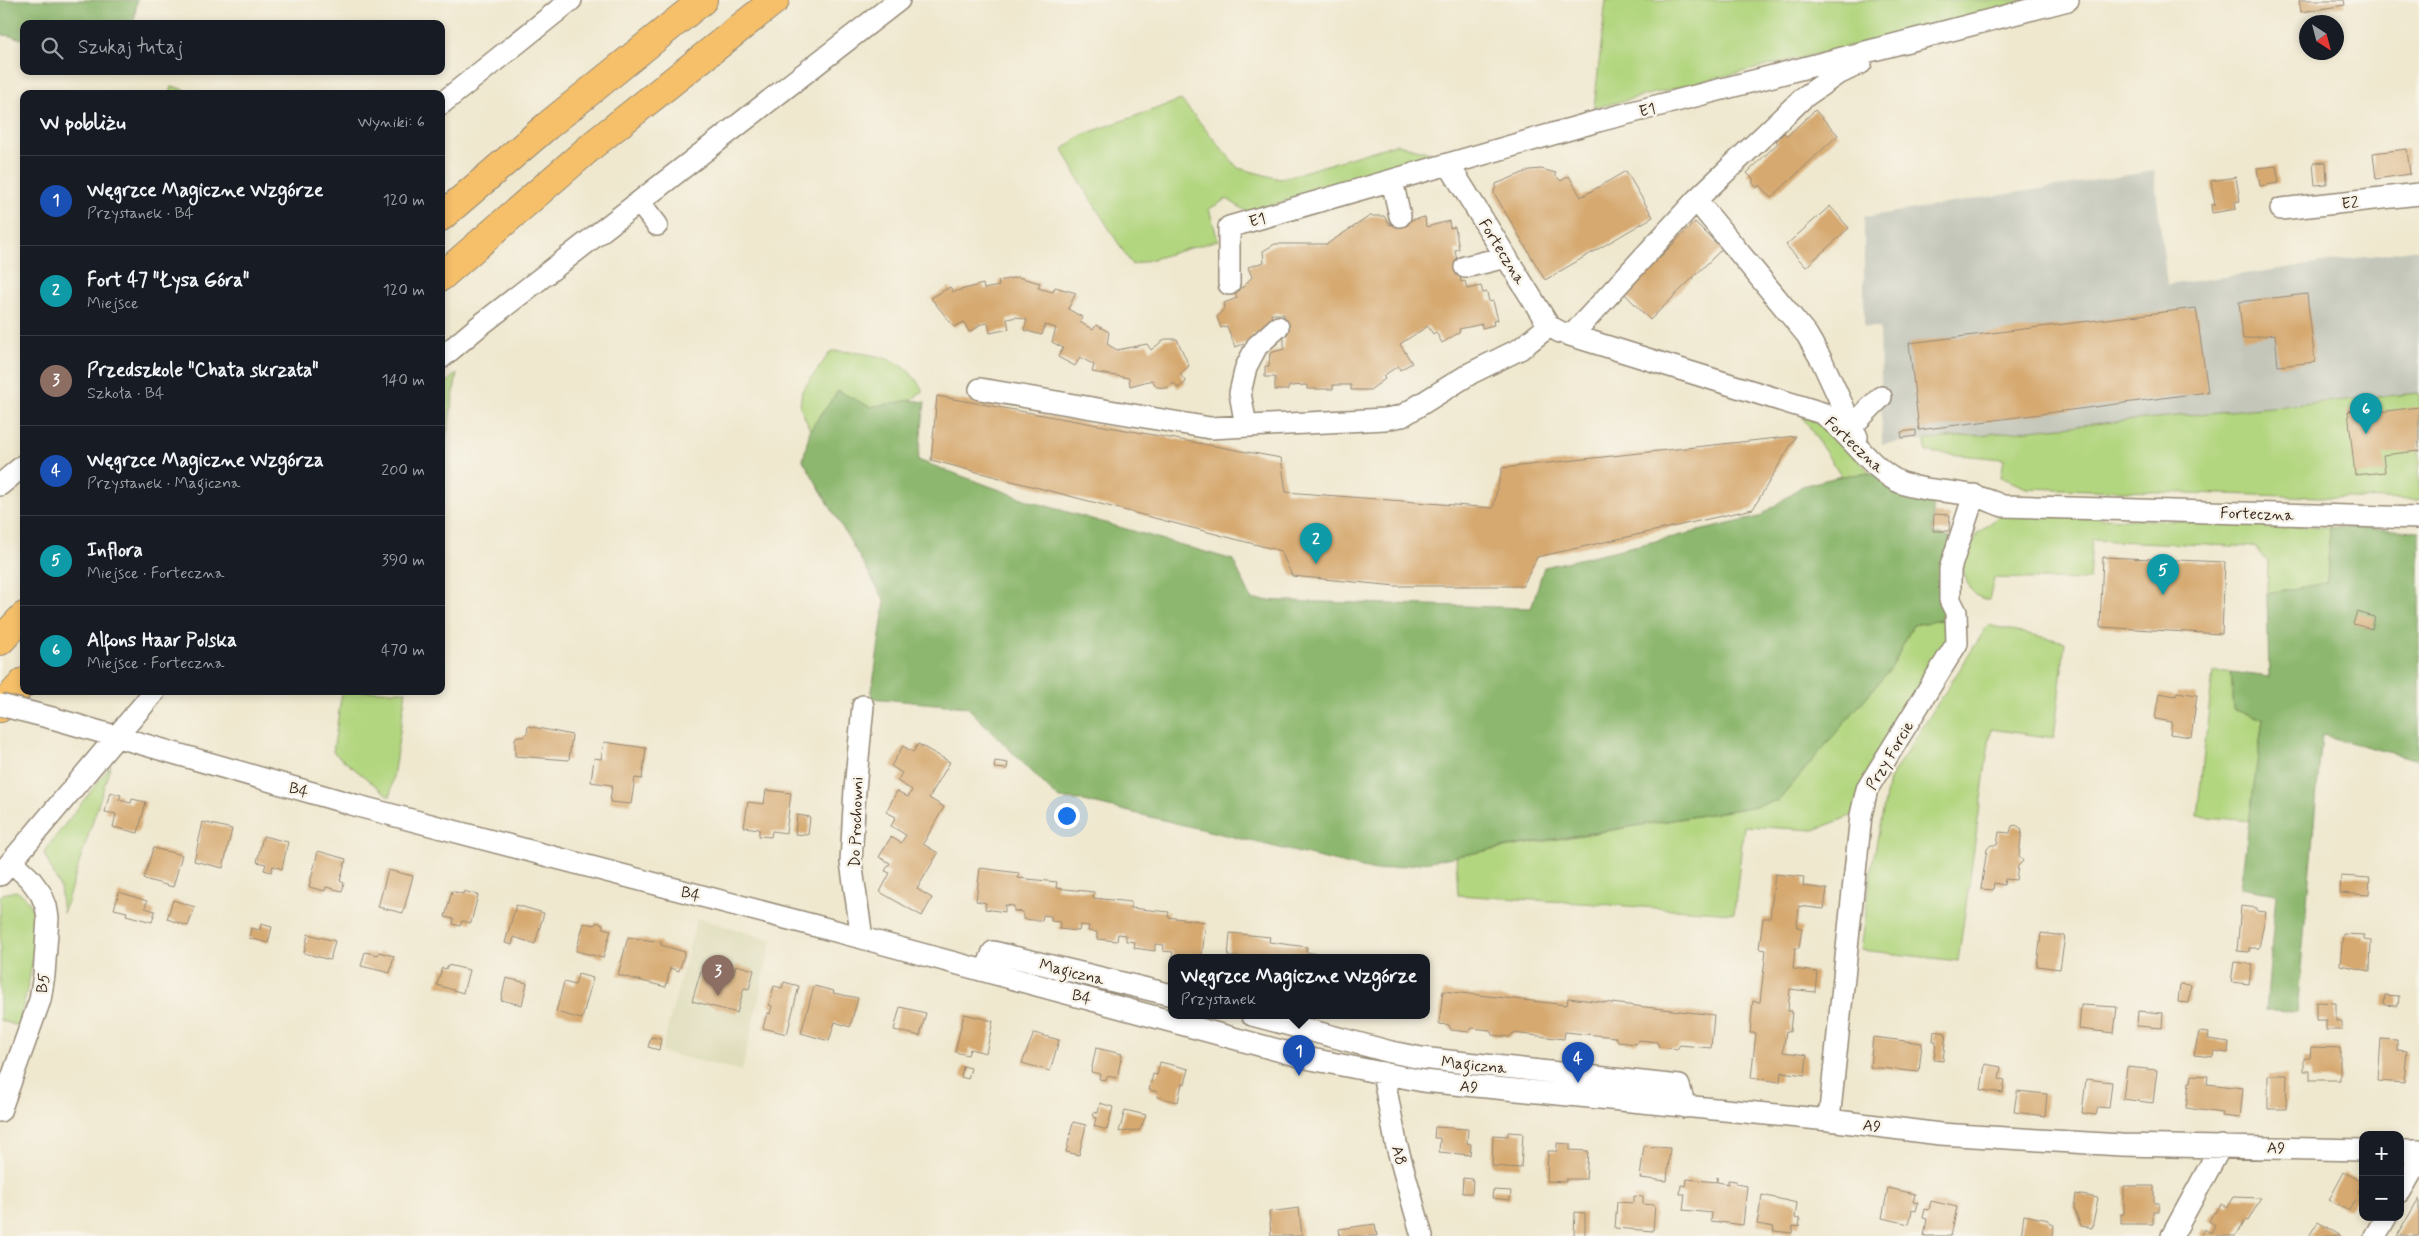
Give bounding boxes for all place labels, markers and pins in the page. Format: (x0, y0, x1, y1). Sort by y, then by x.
pin: 6 (2350, 393, 2382, 434)
pin: 2 (1300, 523, 1332, 564)
pin: 5 (2147, 554, 2179, 595)
pin: 3 (702, 955, 734, 996)
pin: 1 (1283, 1035, 1315, 1076)
pin: 4 (1562, 1042, 1594, 1083)

